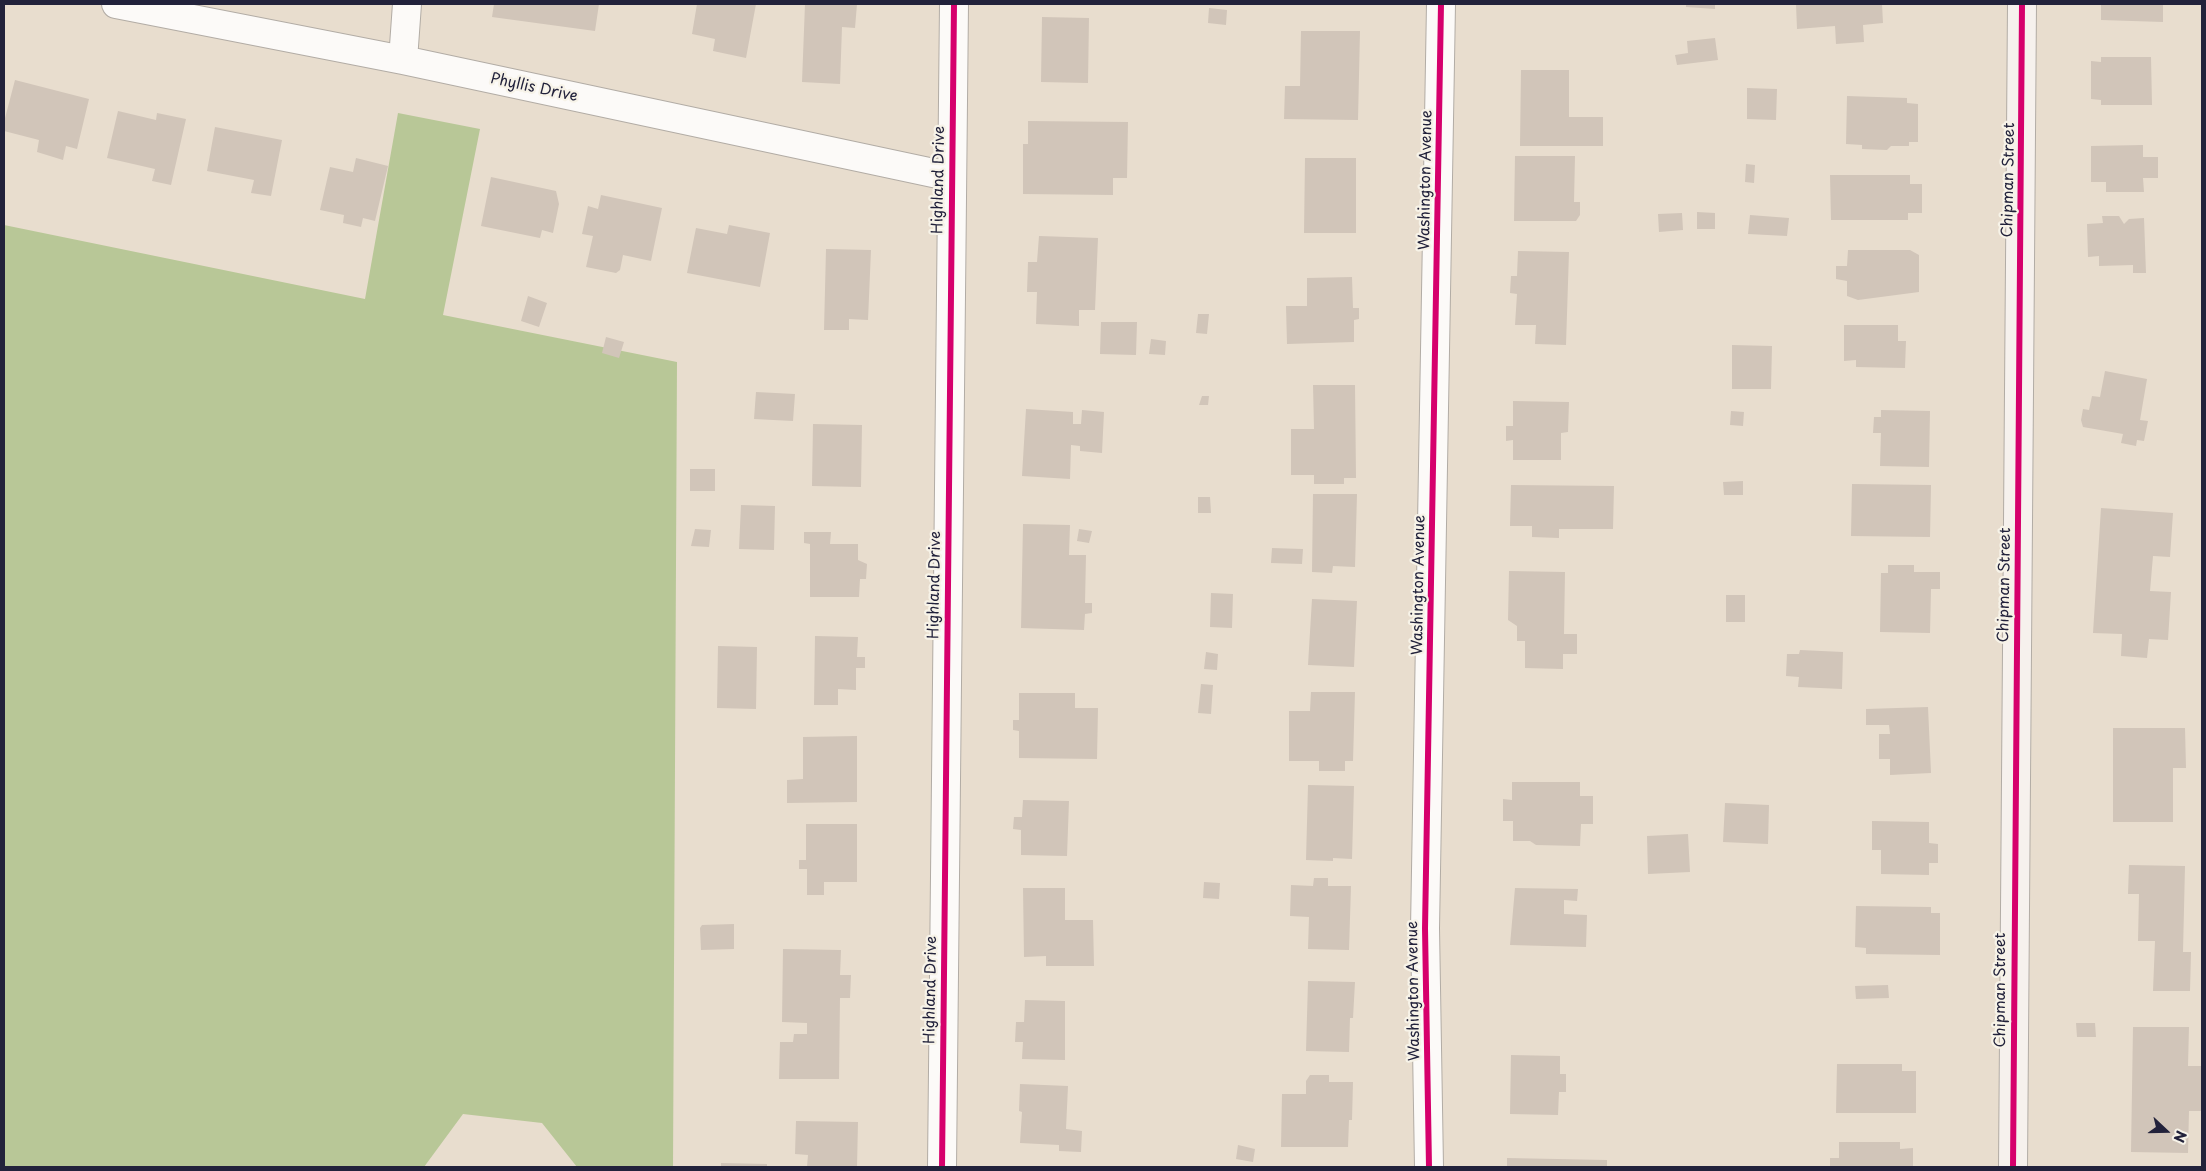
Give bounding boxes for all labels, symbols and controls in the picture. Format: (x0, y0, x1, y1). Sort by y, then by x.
street label: Phyllis Drive (489, 70, 579, 106)
street label: Washington Avenue (1416, 110, 1436, 250)
street label: Chipman Street (1999, 122, 2019, 238)
street label: Highland Drive (929, 126, 949, 234)
street label: Washington Avenue (1409, 515, 1429, 655)
street label: Chipman Street (1995, 527, 2015, 643)
street label: Highland Drive (925, 531, 945, 639)
street label: Washington Avenue (1404, 921, 1424, 1061)
street label: Chipman Street (1992, 933, 2010, 1047)
street label: Highland Drive (921, 936, 941, 1044)
north arrow (2141, 1106, 2191, 1156)
text: N (2169, 1128, 2192, 1145)

